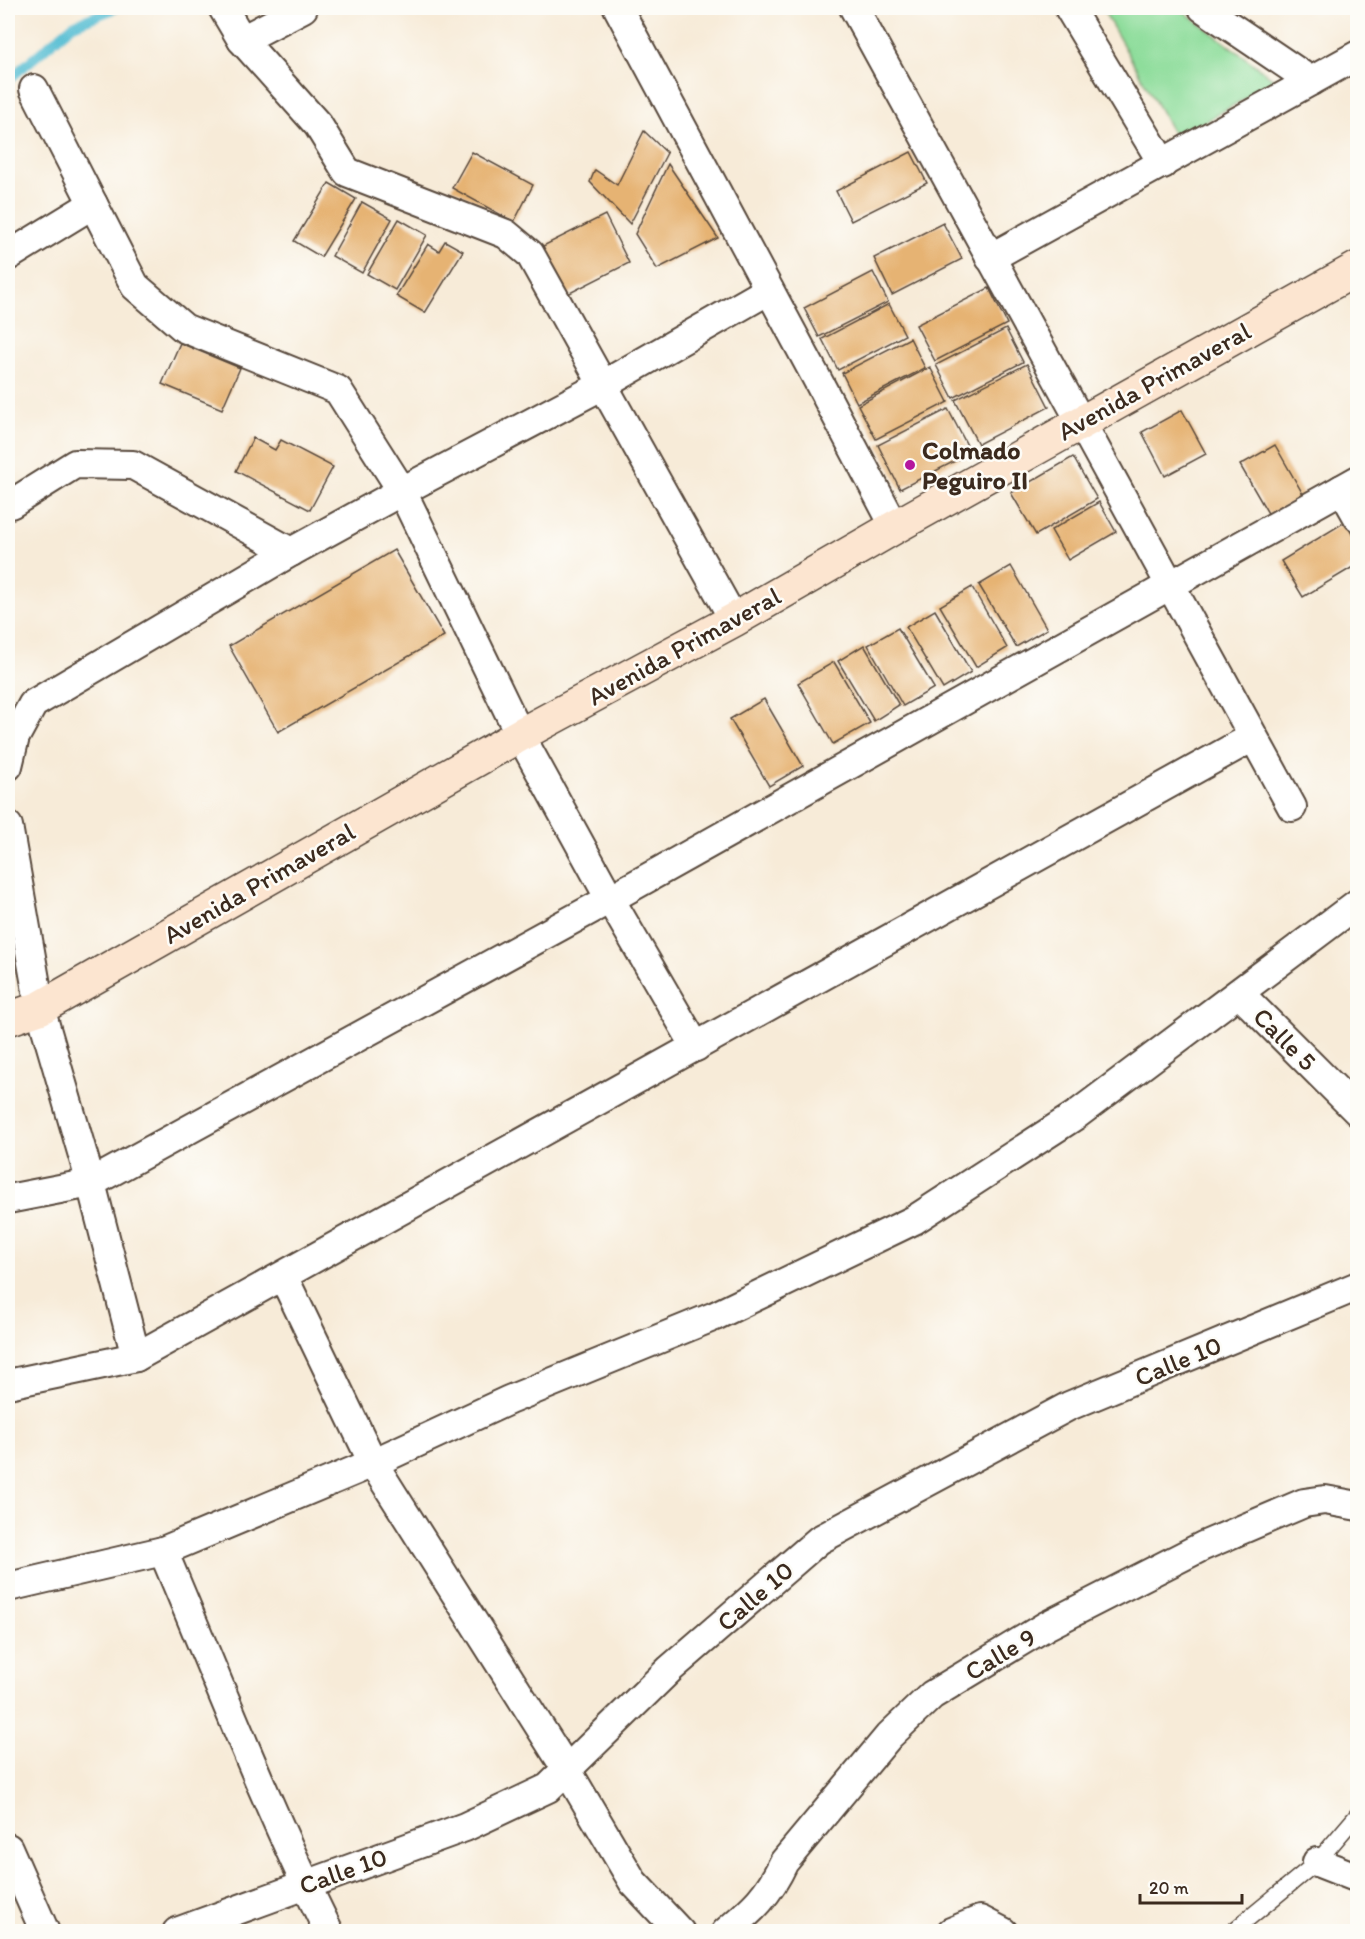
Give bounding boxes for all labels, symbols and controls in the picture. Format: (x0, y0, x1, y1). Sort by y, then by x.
street label: Avenida Primaveral (1052, 315, 1256, 447)
place label: Colmado Peguiro II (922, 434, 1028, 496)
marker: Colmado Peguiro II (903, 458, 917, 472)
street label: Avenida Primaveral (582, 580, 786, 712)
street label: Avenida Primaveral (157, 815, 361, 951)
street label: Calle 5 (1247, 1001, 1323, 1077)
street label: Calle 10 (1130, 1328, 1226, 1394)
street label: Calle 10 (710, 1554, 800, 1638)
street label: Calle 9 (959, 1621, 1041, 1687)
street label: Calle 10 (295, 1840, 391, 1902)
scale bar (1140, 1867, 1242, 1905)
text: 20 m (1149, 1877, 1189, 1899)

